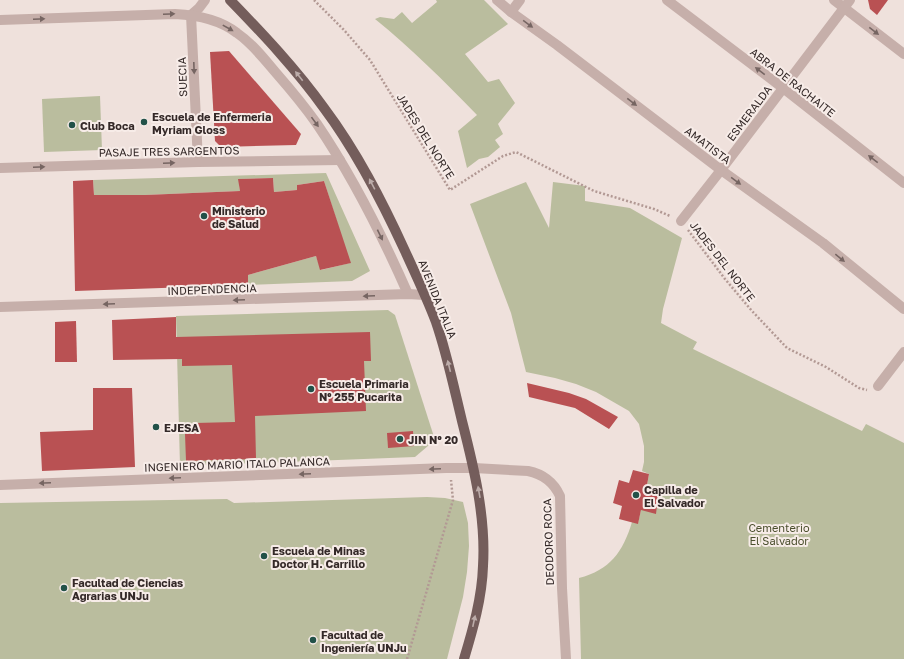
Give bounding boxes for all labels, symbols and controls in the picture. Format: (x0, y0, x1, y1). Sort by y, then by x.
one-way arrow (163, 11, 176, 17)
one-way arrow (33, 16, 46, 22)
one-way arrow (523, 20, 533, 28)
one-way arrow (222, 24, 234, 31)
one-way arrow (868, 26, 879, 35)
street label: ABRA DE RACHAITE (748, 45, 838, 119)
street label: SUECIA (175, 56, 189, 97)
one-way arrow (190, 62, 197, 74)
one-way arrow (754, 67, 765, 75)
one-way arrow (295, 71, 304, 82)
street label: ESMERALDA (724, 82, 774, 143)
street label: JADES DEL NORTE (394, 91, 458, 181)
one-way arrow (626, 98, 637, 107)
place label: Escuela de Enfermeria Myriam Gloss (152, 110, 271, 136)
marker: Escuela de Enfermeria Myriam Gloss (139, 117, 149, 127)
one-way arrow (311, 117, 319, 128)
place label: Club Boca (80, 119, 135, 132)
marker: Club Boca (67, 120, 77, 130)
street label: AMATISTA (683, 124, 734, 167)
street label: PASAJE TRES SARGENTOS (99, 143, 239, 159)
one-way arrow (868, 155, 879, 164)
one-way arrow (163, 160, 176, 166)
one-way arrow (33, 163, 45, 170)
one-way arrow (730, 176, 741, 185)
one-way arrow (369, 178, 375, 190)
place label: Ministerio de Salud (212, 204, 266, 230)
marker: Ministerio de Salud (199, 211, 209, 221)
street label: JADES DEL NORTE (688, 218, 759, 304)
one-way arrow (377, 229, 383, 241)
one-way arrow (835, 253, 846, 262)
street label: AVENIDA ITALIA (416, 258, 460, 341)
street label: INDEPENDENCIA (167, 281, 258, 297)
one-way arrow (363, 292, 375, 299)
one-way arrow (232, 297, 245, 303)
one-way arrow (102, 301, 115, 307)
one-way arrow (446, 360, 452, 372)
place label: Escuela Primaria Nº 255 Pucarita (319, 377, 409, 403)
marker: Escuela Primaria Nº 255 Pucarita (306, 384, 316, 394)
place label: EJESA (164, 421, 199, 434)
marker: EJESA (151, 422, 161, 432)
place label: JIN Nº 20 (408, 433, 458, 446)
marker: JIN Nº 20 (395, 434, 405, 444)
street label: INGENIERO MARIO ITALO PALANCA (144, 454, 331, 474)
one-way arrow (428, 466, 441, 472)
one-way arrow (299, 470, 311, 477)
one-way arrow (169, 475, 181, 482)
one-way arrow (39, 480, 51, 487)
place label: Capilla de El Salvador (644, 483, 705, 509)
one-way arrow (475, 486, 481, 499)
marker: Capilla de El Salvador (631, 490, 641, 500)
street label: DEODORO ROCA (540, 498, 556, 586)
park label: Cementerio El Salvador (748, 521, 810, 547)
place label: Escuela de Minas Doctor H. Carrillo (272, 544, 366, 570)
marker: Escuela de Minas Doctor H. Carrillo (259, 551, 269, 561)
place label: Facultad de Ciencias Agrarias UNJu (72, 576, 183, 602)
marker: Facultad de Ciencias Agrarias UNJu (59, 583, 69, 593)
one-way arrow (472, 615, 478, 628)
place label: Facultad de Ingeniería UNJu (321, 628, 406, 654)
marker: Facultad de Ingeniería UNJu (308, 635, 318, 645)

